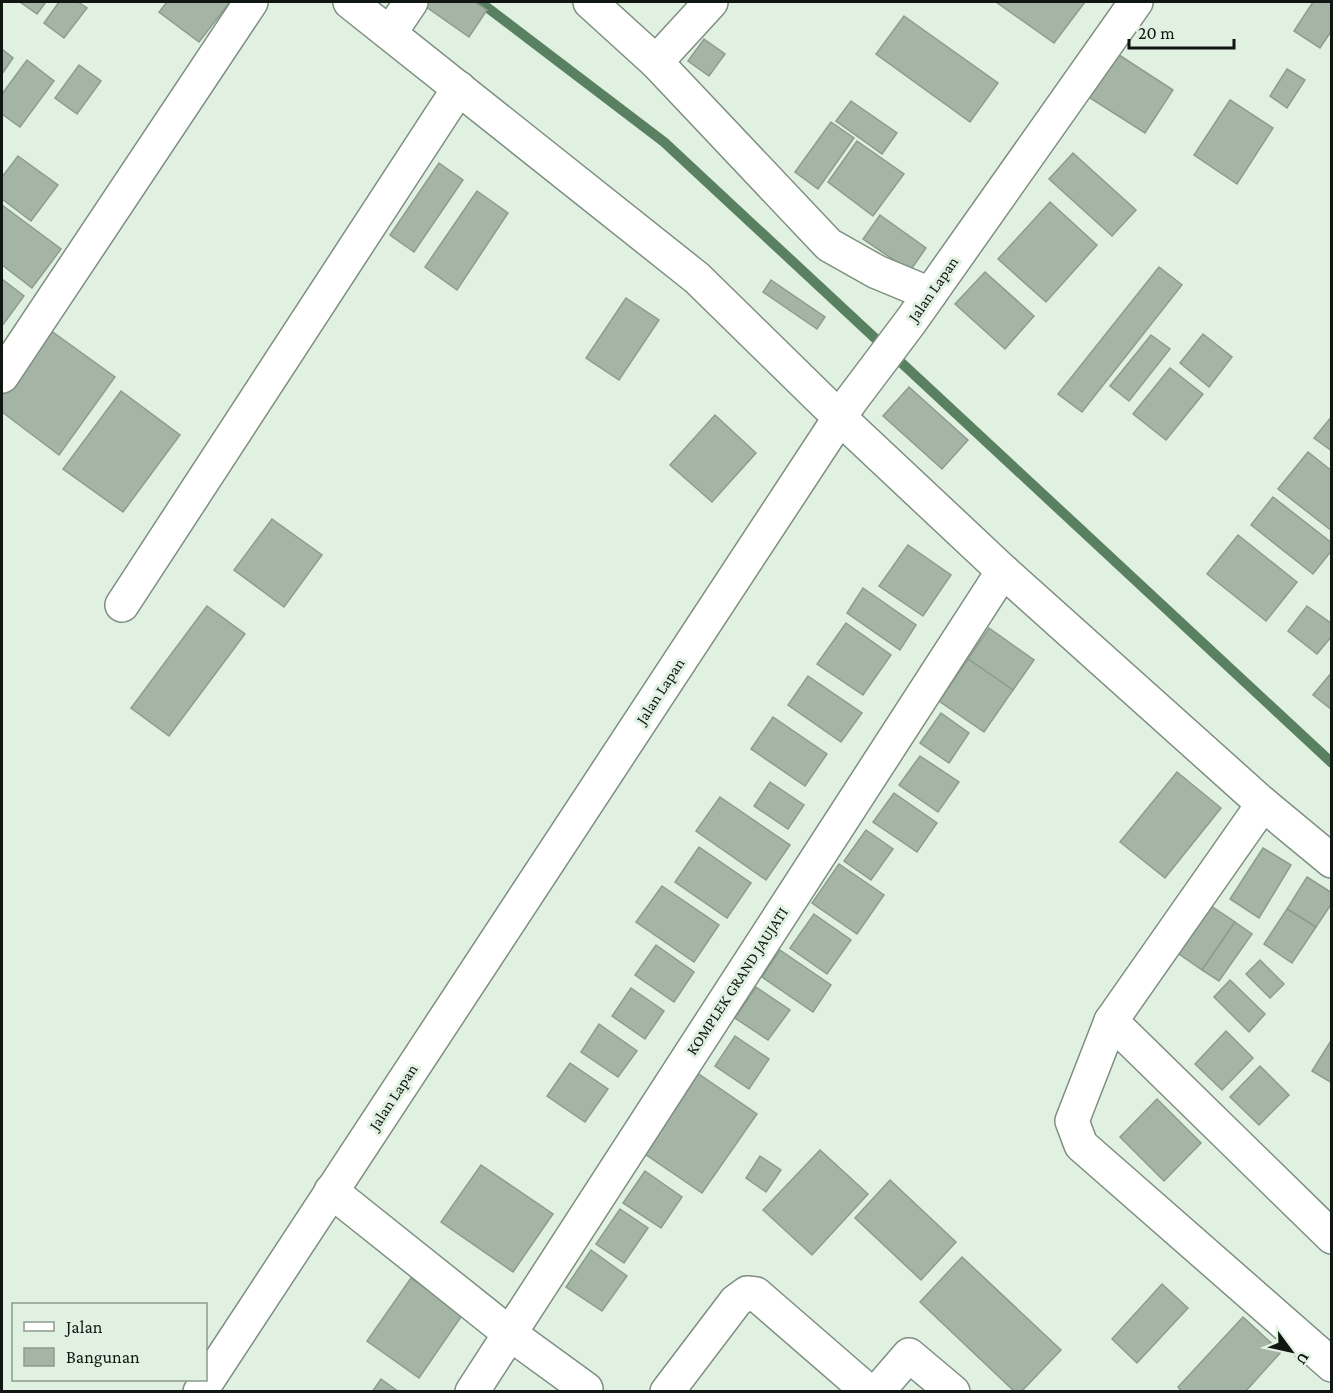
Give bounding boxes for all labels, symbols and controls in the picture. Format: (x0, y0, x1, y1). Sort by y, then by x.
scale bar (1129, 12, 1234, 50)
text: 20 m (1138, 23, 1175, 43)
street label: Jalan Lapan (903, 253, 963, 327)
street label: Jalan Lapan (631, 655, 689, 729)
street label: KOMPLEK GRAND JAUJATI (683, 904, 792, 1059)
street label: Jalan Lapan (364, 1061, 422, 1135)
legend (12, 1303, 207, 1381)
text: Jalan (64, 1317, 103, 1337)
north arrow (1261, 1321, 1321, 1381)
text: Bangunan (66, 1347, 140, 1367)
text: U (1293, 1350, 1313, 1368)

